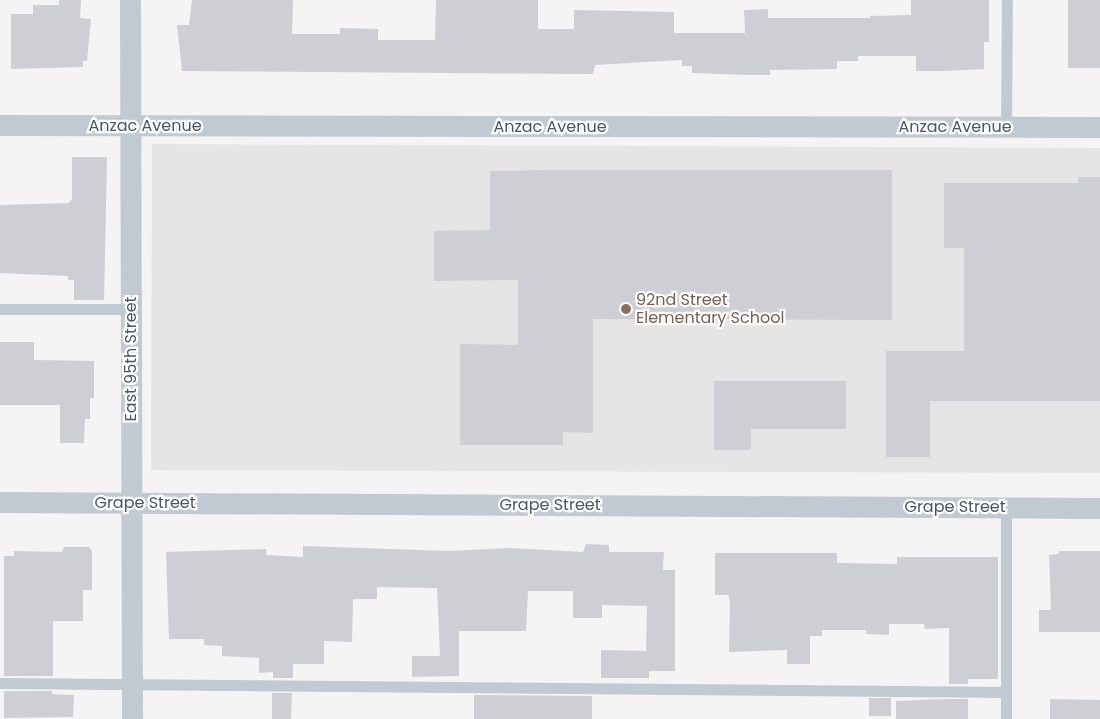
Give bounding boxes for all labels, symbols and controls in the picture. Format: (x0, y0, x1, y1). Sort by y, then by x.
street label: Anzac Avenue (88, 116, 202, 136)
street label: Anzac Avenue (493, 117, 607, 137)
street label: Anzac Avenue (898, 117, 1012, 137)
place label: 92nd Street Elementary School (636, 290, 784, 328)
street label: East 95th Street (121, 297, 141, 421)
marker: 92nd Street Elementary School (620, 303, 632, 315)
street label: Grape Street (94, 493, 196, 513)
street label: Grape Street (499, 495, 601, 515)
street label: Grape Street (904, 497, 1006, 517)

